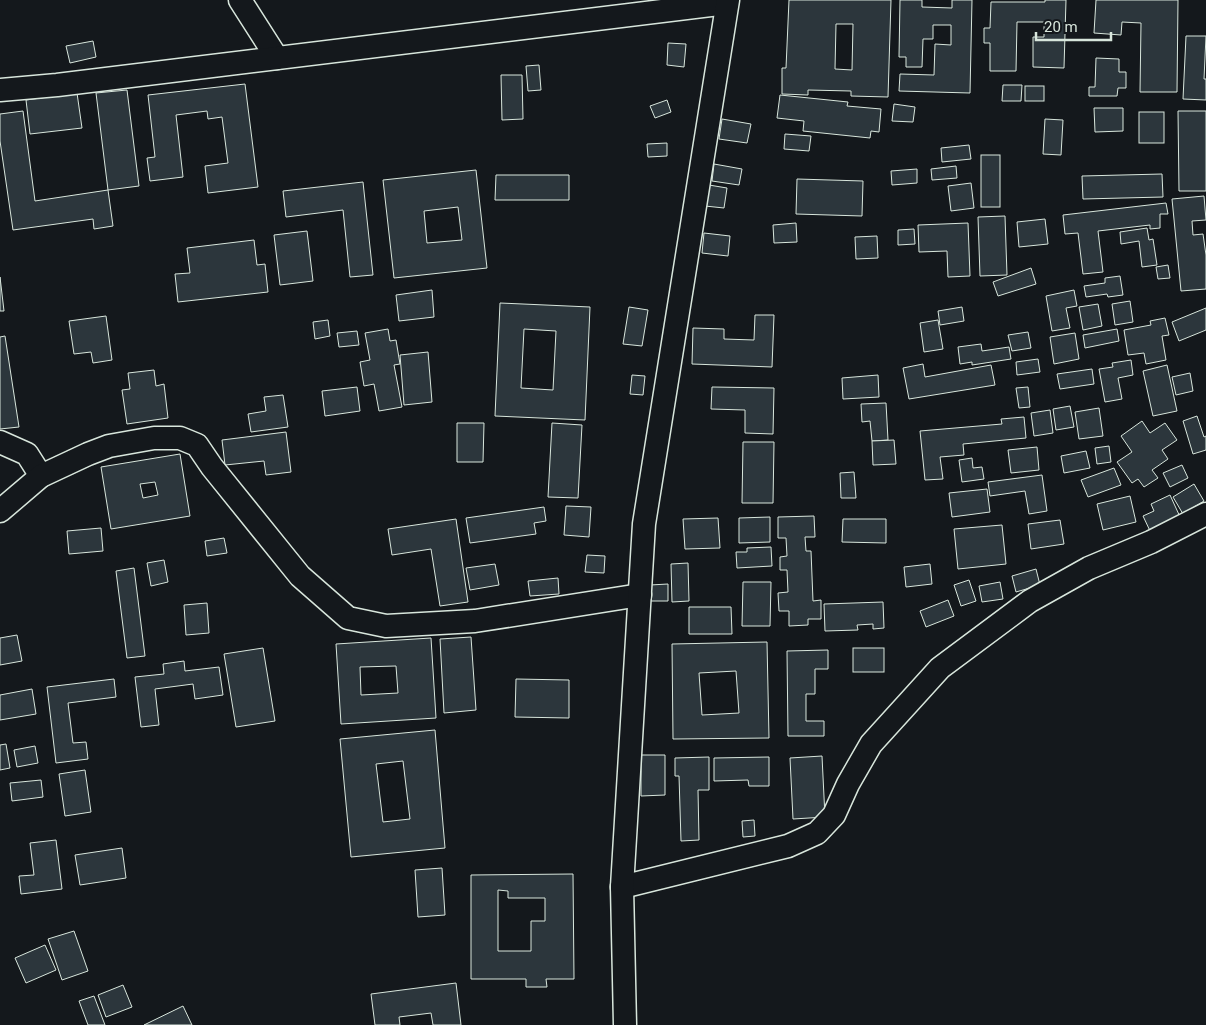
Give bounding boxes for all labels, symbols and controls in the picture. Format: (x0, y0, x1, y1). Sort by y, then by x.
scale bar (1036, 10, 1111, 42)
text: 20 m (1044, 18, 1078, 36)

